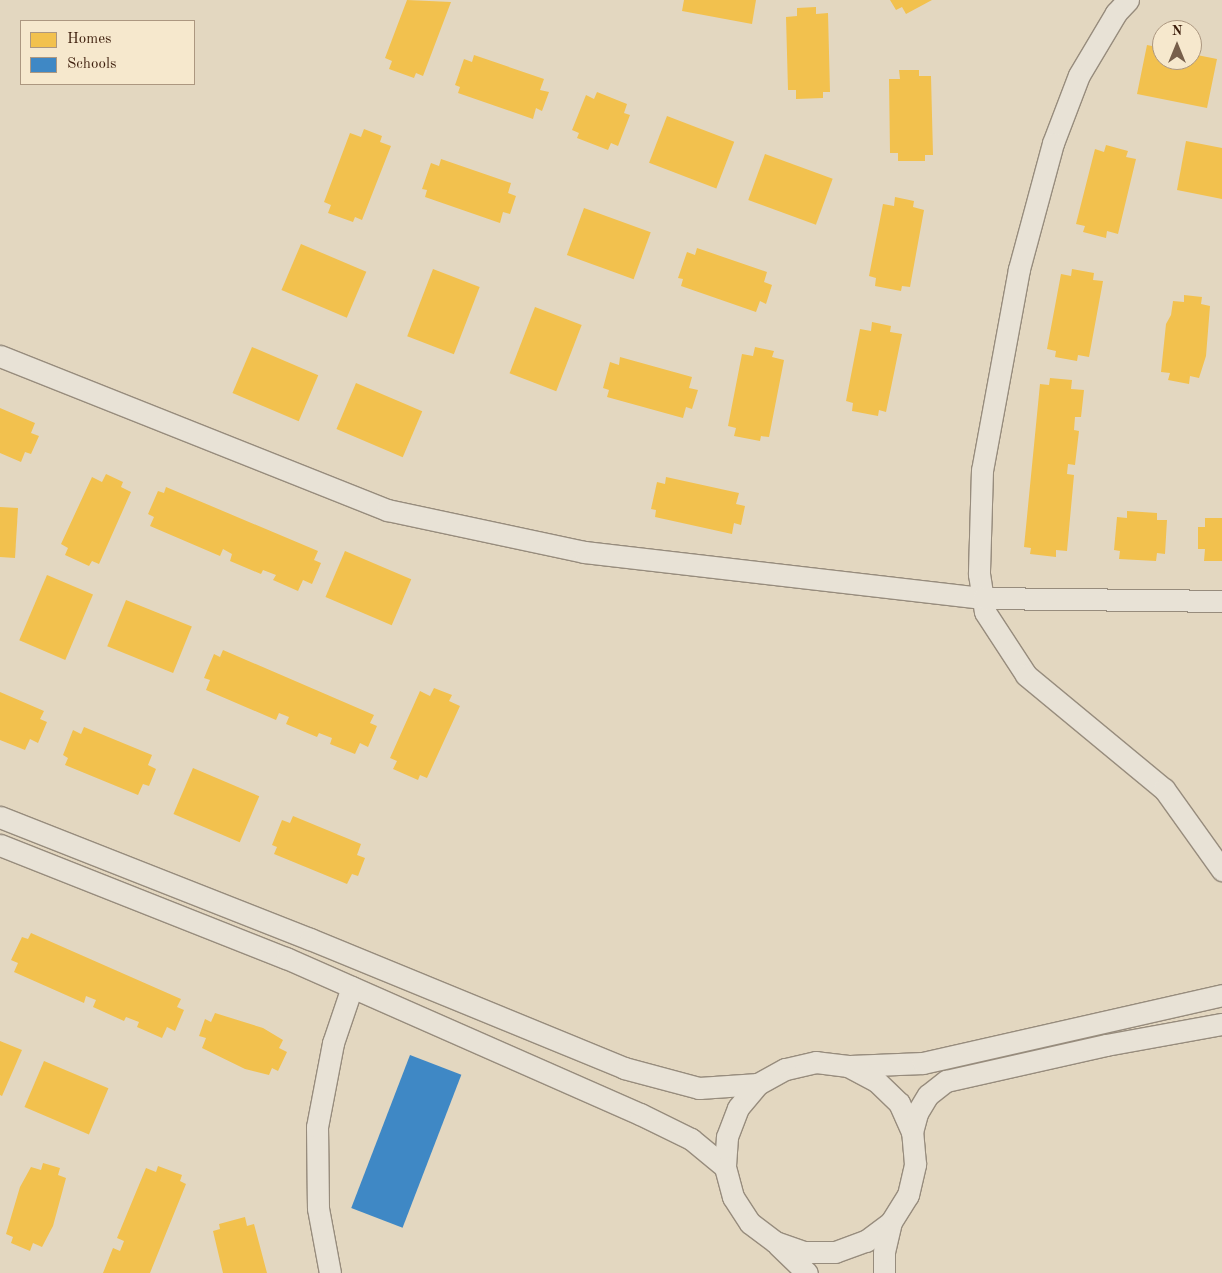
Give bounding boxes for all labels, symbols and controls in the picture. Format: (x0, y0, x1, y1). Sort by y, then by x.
legend (20, 20, 195, 85)
north arrow (1152, 20, 1202, 70)
text: N (1172, 24, 1182, 38)
text: Homes (67, 32, 112, 47)
text: Schools (67, 57, 116, 72)

